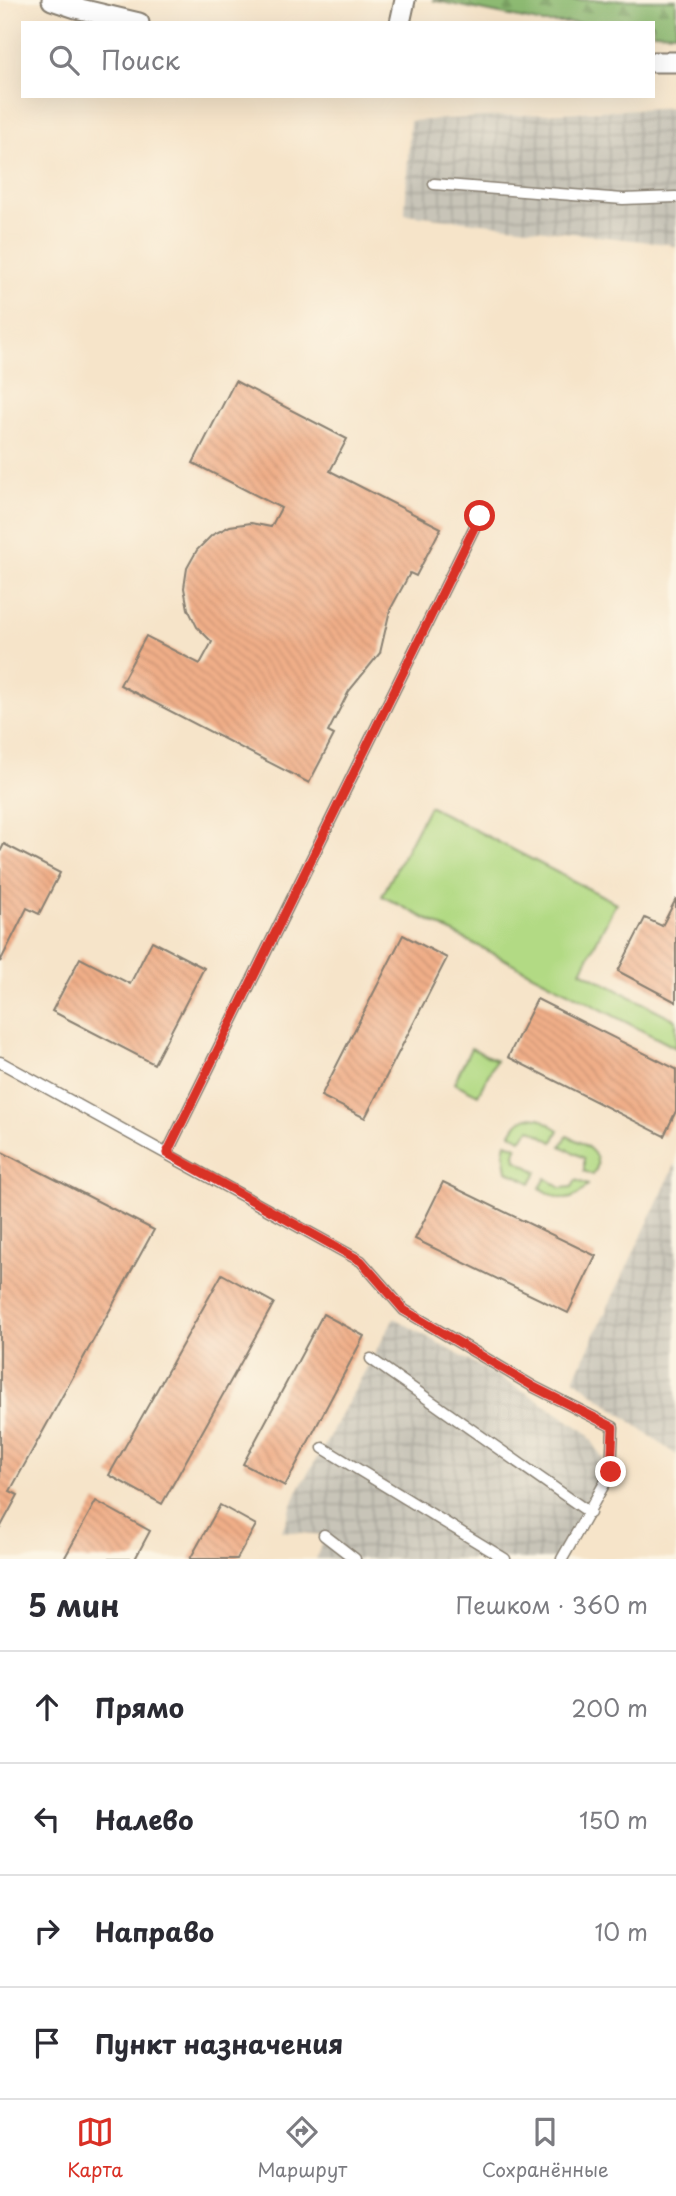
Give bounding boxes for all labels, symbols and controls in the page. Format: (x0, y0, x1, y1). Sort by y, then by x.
search box (21, 21, 655, 98)
text: Поиск (101, 40, 180, 79)
icon: search (45, 41, 83, 79)
route start (464, 500, 495, 531)
route end (595, 1456, 626, 1487)
text: 5 мин (28, 1582, 120, 1627)
text: Пешком · 360 m (456, 1587, 648, 1622)
icon: ahead (28, 1688, 66, 1726)
text: Прямо (95, 1688, 184, 1727)
text: 200 m (571, 1690, 648, 1725)
icon: left (28, 1800, 66, 1838)
text: Налево (95, 1800, 193, 1839)
text: 150 m (579, 1802, 648, 1837)
icon: right (28, 1912, 66, 1950)
text: Направо (95, 1912, 214, 1951)
text: 10 m (594, 1914, 648, 1949)
icon: arrive (28, 2024, 66, 2062)
text: Пункт назначения (95, 2024, 343, 2063)
tab: Карта (67, 2113, 123, 2183)
tab: Маршрут (257, 2113, 347, 2183)
tab: Сохранённые (482, 2113, 609, 2183)

